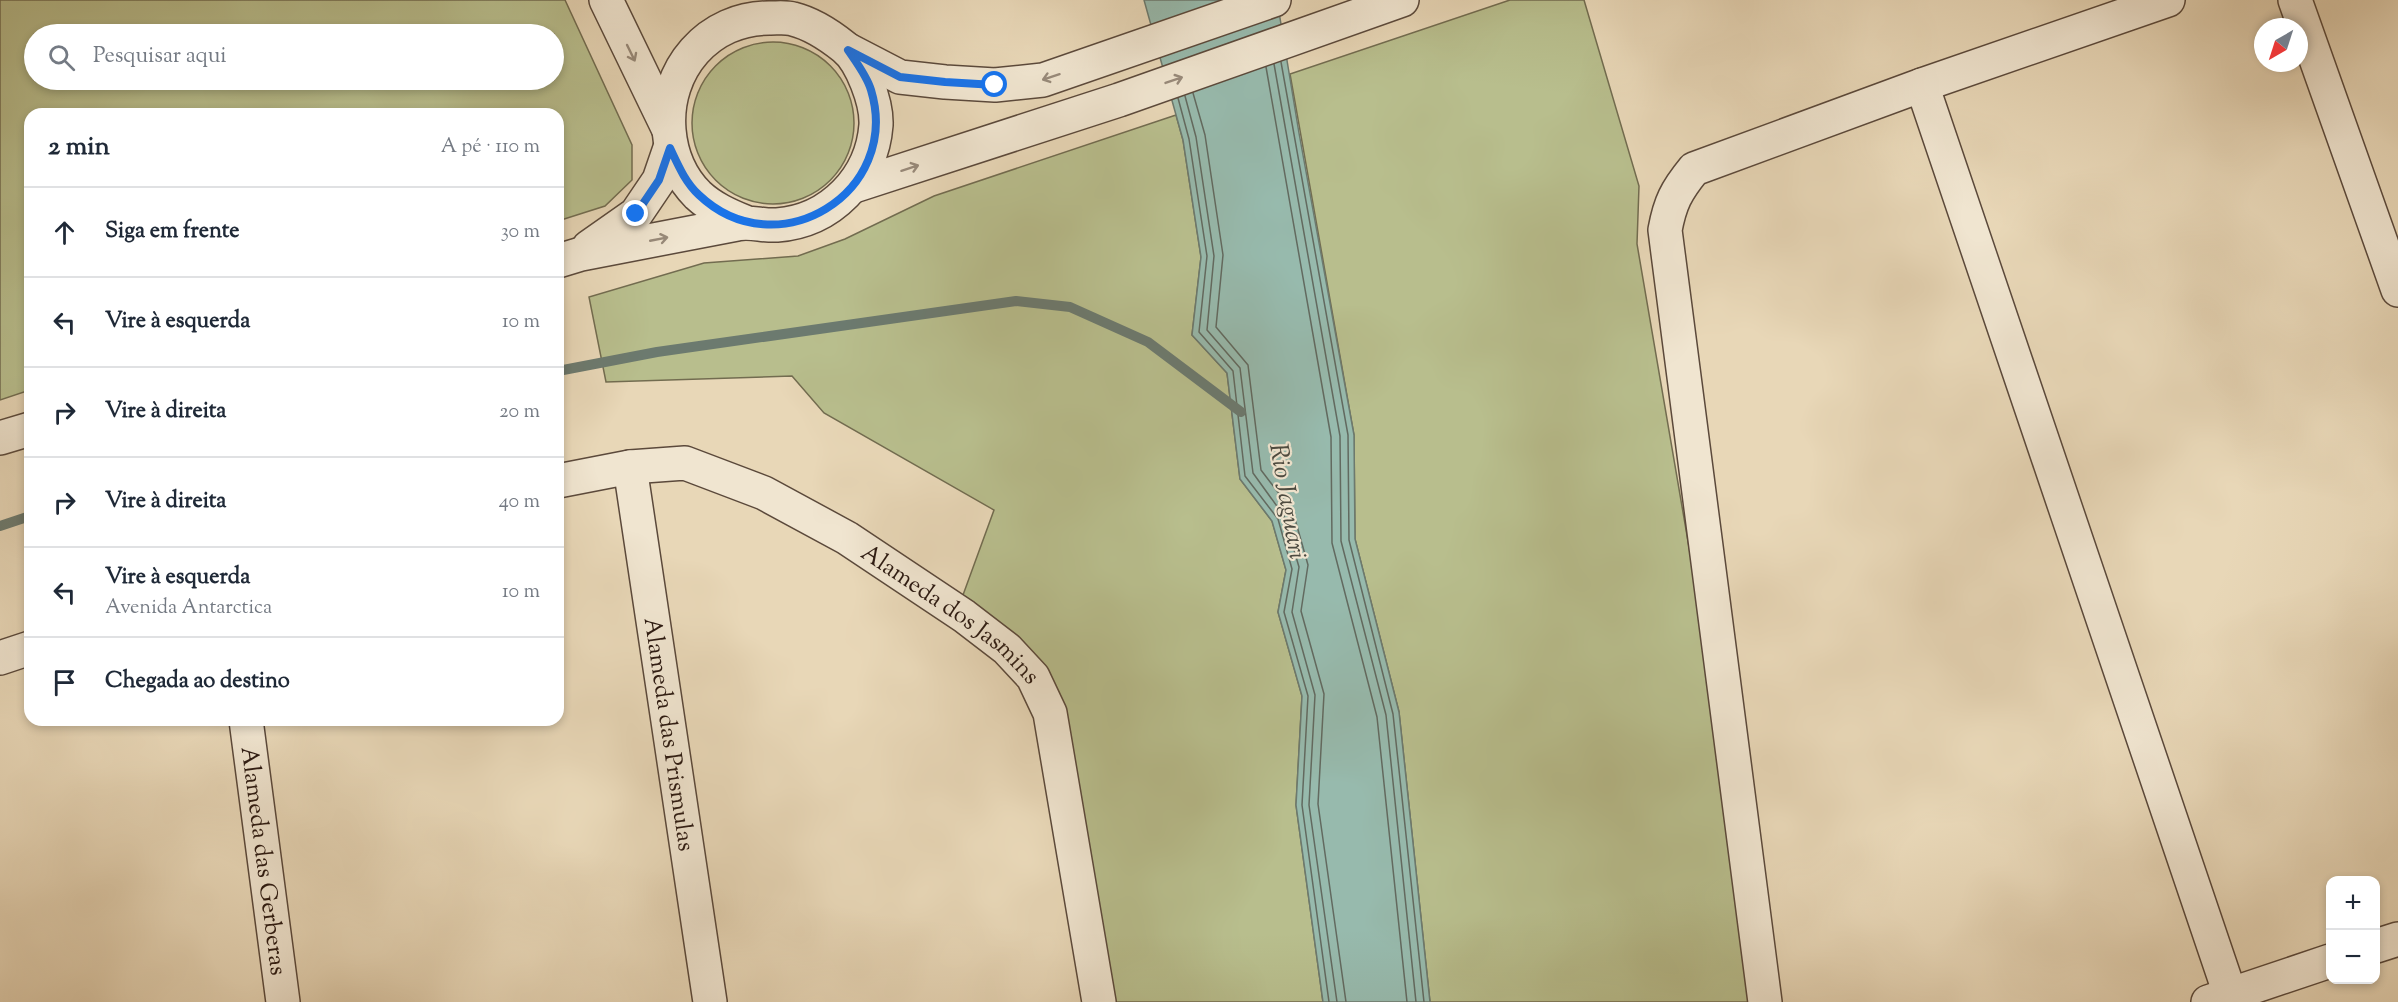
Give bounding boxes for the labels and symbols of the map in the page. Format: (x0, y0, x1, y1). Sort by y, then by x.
north arrow (2254, 18, 2308, 72)
one-way arrow (626, 43, 638, 61)
route start (981, 71, 1007, 97)
one-way arrow (1042, 73, 1061, 84)
one-way arrow (1164, 74, 1183, 85)
one-way arrow (900, 161, 919, 172)
route end (622, 200, 648, 226)
one-way arrow (648, 233, 668, 244)
water label: Rio Jaguari (1258, 441, 1315, 562)
street label: Alameda dos Jasmins (853, 537, 1047, 693)
street label: Alameda das Prismulas (634, 615, 702, 854)
street label: Alameda das Gerberas (231, 745, 294, 978)

